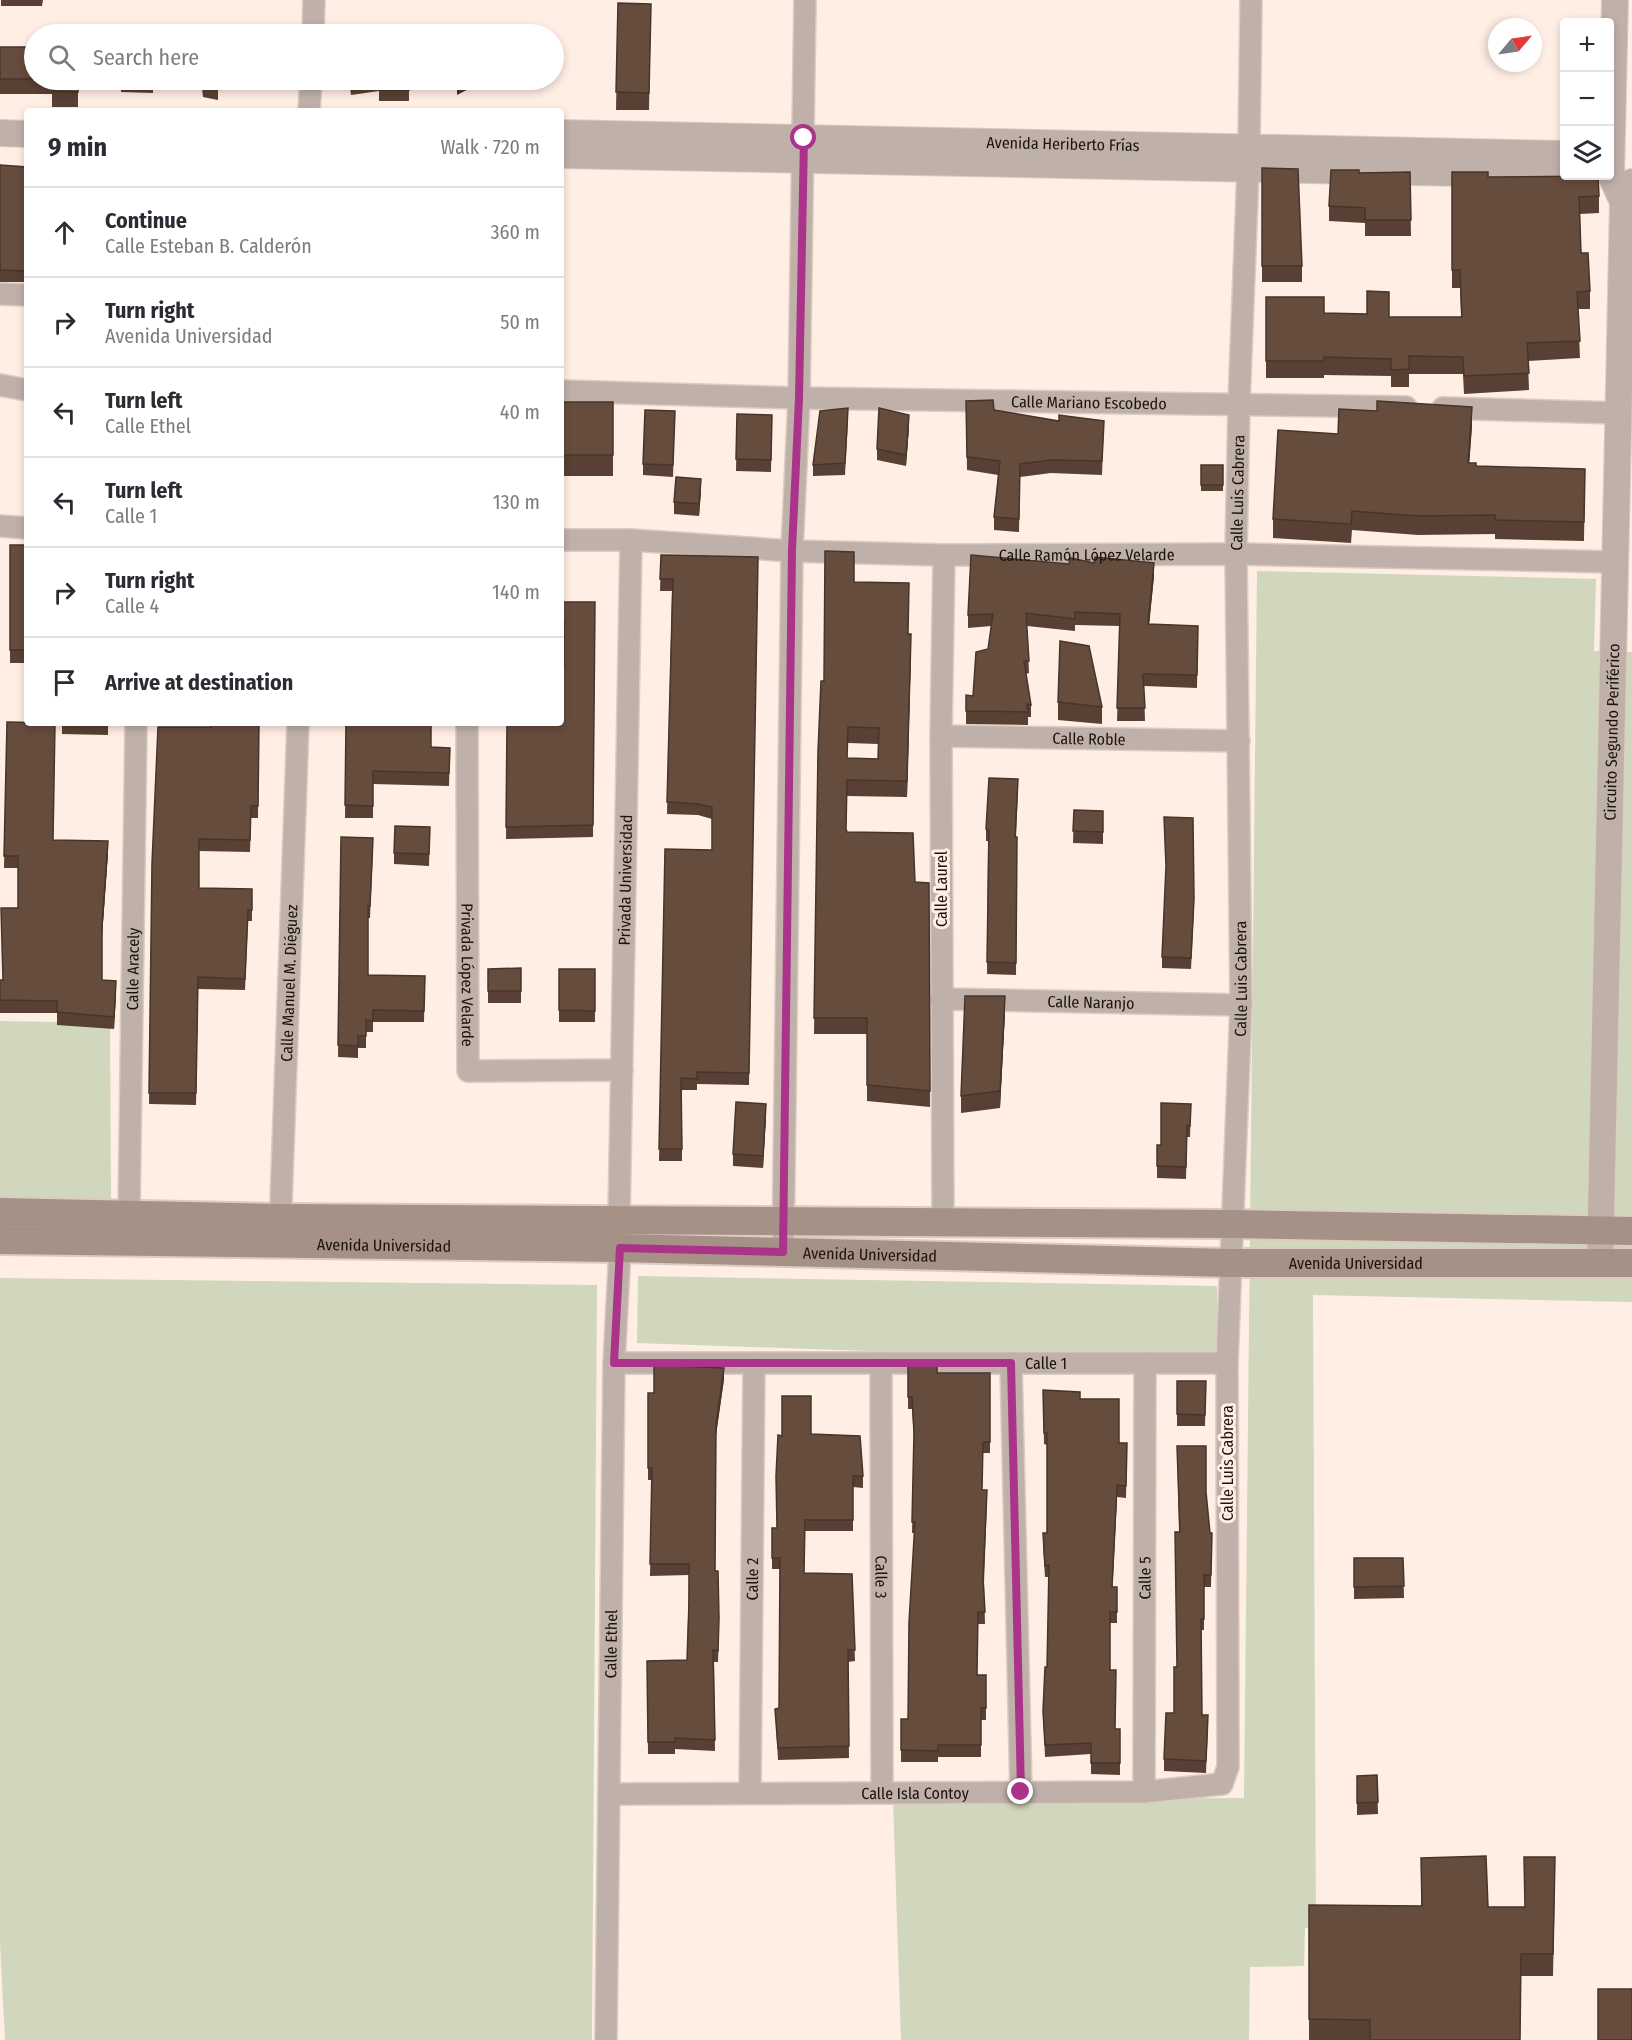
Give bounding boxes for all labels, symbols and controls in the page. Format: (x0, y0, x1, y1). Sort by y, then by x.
north arrow (1488, 18, 1542, 72)
map controls (1560, 18, 1614, 180)
button: + (1560, 18, 1614, 72)
search box (24, 24, 564, 90)
icon: search (45, 41, 78, 74)
text: Search here (93, 44, 199, 71)
button: − (1560, 72, 1614, 126)
route start (790, 124, 816, 150)
button: layers (1560, 126, 1614, 180)
text: 9 min (48, 132, 107, 163)
street label: Avenida Heriberto Frías (986, 132, 1140, 155)
text: Walk · 720 m (441, 135, 540, 159)
text: Continue (105, 207, 187, 234)
icon: ahead (48, 216, 81, 249)
text: 360 m (491, 220, 540, 244)
text: Calle Esteban B. Calderón (105, 234, 312, 258)
text: Turn right (105, 297, 194, 324)
icon: right (48, 306, 81, 339)
text: 50 m (500, 310, 540, 334)
text: Avenida Universidad (105, 324, 273, 348)
text: Turn left (105, 387, 183, 414)
street label: Calle Mariano Escobedo (1011, 392, 1167, 413)
icon: left (48, 396, 81, 429)
text: 40 m (500, 400, 540, 424)
text: Calle Ethel (105, 414, 191, 438)
street label: Calle Luis Cabrera (1227, 434, 1248, 551)
text: Turn left (105, 477, 183, 504)
icon: left (48, 486, 81, 519)
text: 130 m (493, 490, 540, 514)
text: Calle 1 (105, 504, 157, 528)
street label: Calle Ramón López Velarde (999, 545, 1175, 564)
text: Turn right (105, 567, 194, 594)
icon: right (48, 576, 81, 609)
text: 140 m (492, 580, 540, 604)
text: Calle 4 (105, 594, 159, 618)
street label: Circuito Segundo Periférico (1600, 643, 1623, 821)
icon: arrive (48, 666, 81, 699)
text: Arrive at destination (105, 669, 293, 696)
street label: Calle Roble (1052, 728, 1126, 749)
street label: Privada Universidad (614, 815, 636, 946)
street label: Calle Laurel (932, 851, 951, 927)
street label: Privada López Velarde (458, 903, 477, 1047)
street label: Calle Manuel M. Diéguez (277, 904, 301, 1062)
street label: Calle Luis Cabrera (1230, 920, 1251, 1037)
street label: Calle Aracely (122, 927, 143, 1011)
street label: Calle Naranjo (1047, 992, 1135, 1012)
street label: Avenida Universidad (317, 1235, 451, 1255)
street label: Avenida Universidad (803, 1243, 937, 1265)
street label: Avenida Universidad (1289, 1254, 1423, 1273)
street label: Calle 1 (1025, 1354, 1067, 1373)
street label: Calle Luis Cabrera (1218, 1405, 1237, 1521)
street label: Calle 3 (872, 1556, 891, 1598)
street label: Calle 5 (1135, 1556, 1154, 1600)
street label: Calle 2 (742, 1558, 762, 1600)
street label: Calle Ethel (601, 1610, 621, 1679)
route end (1007, 1778, 1033, 1804)
street label: Calle Isla Contoy (861, 1783, 970, 1803)

